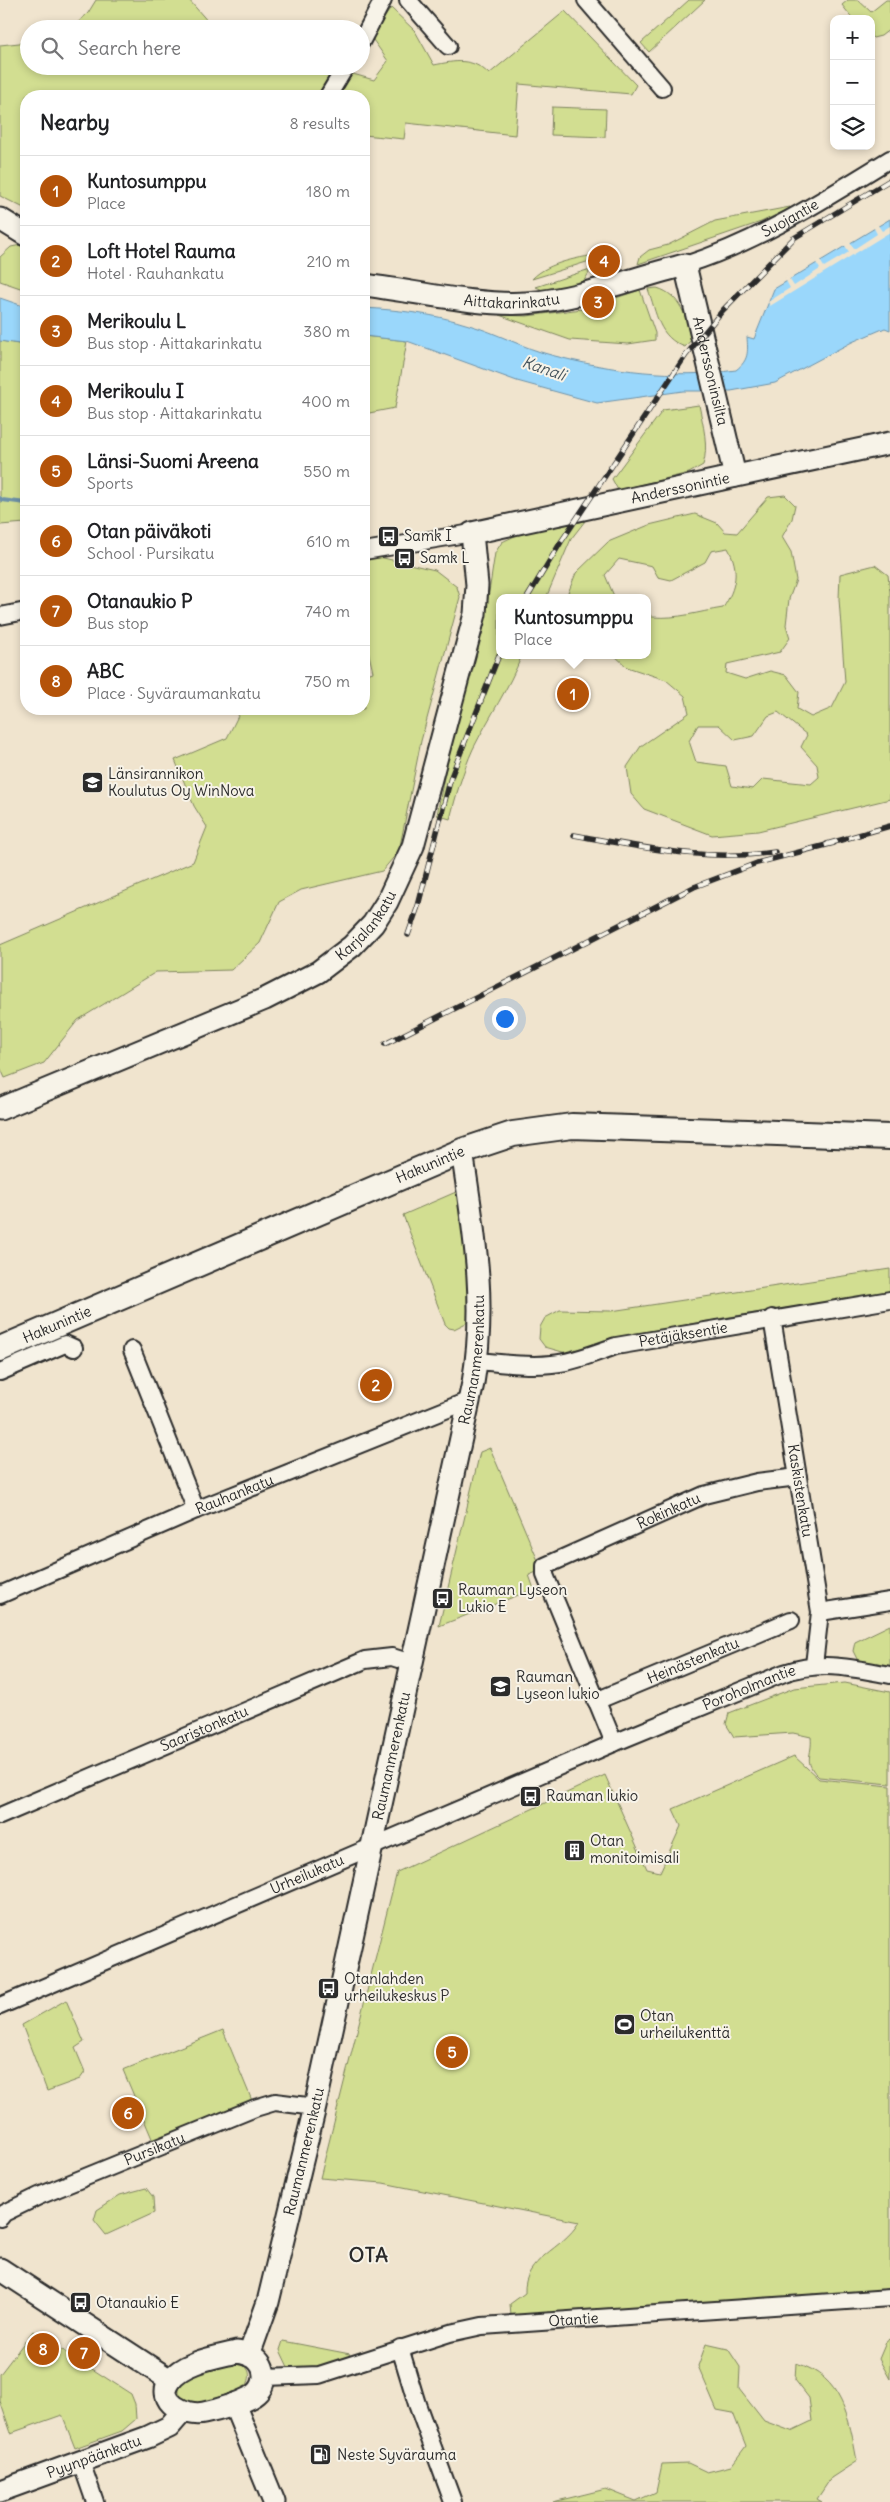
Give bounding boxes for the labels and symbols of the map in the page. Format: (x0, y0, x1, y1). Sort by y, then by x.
street label: Suojantie (758, 195, 822, 241)
pin: 4 (588, 242, 620, 280)
pin: 3 (582, 283, 614, 321)
street label: Aittakarinkatu (463, 289, 561, 312)
street label: Anderssoninsilta (689, 315, 733, 428)
water label: Kanali (520, 351, 571, 385)
street label: Anderssonintie (629, 468, 731, 508)
bus stop icon: Samk I (376, 524, 400, 548)
place label: Samk I (404, 526, 452, 545)
bus stop icon: Samk L (392, 546, 416, 570)
place label: Samk L (420, 548, 469, 567)
pin: 1 (557, 675, 589, 713)
place label: Länsirannikon Koulutus Oy WinNova (108, 764, 255, 800)
school or university icon: Länsirannikon Koulutus Oy WinNova (80, 771, 104, 795)
street label: Karjalankatu (331, 887, 400, 964)
your location (492, 1006, 518, 1032)
street label: Hakunintie (393, 1141, 467, 1187)
street label: Raumanmerenkatu (454, 1294, 488, 1426)
street label: Hakunintie (20, 1301, 94, 1347)
street label: Petäjäksentie (637, 1317, 729, 1351)
pin: 2 (360, 1366, 392, 1404)
street label: Kaskistenkatu (784, 1443, 818, 1539)
street label: Rauhankatu (192, 1470, 276, 1518)
street label: Rokinkatu (634, 1488, 703, 1533)
place label: Rauman Lyseon Lukio E (458, 1580, 568, 1616)
bus stop icon: Rauman Lyseon Lukio E (430, 1587, 454, 1611)
street label: Heinästenkatu (644, 1633, 742, 1688)
street label: Poroholmantie (700, 1660, 798, 1715)
place label: Rauman Lyseon lukio (516, 1667, 600, 1703)
school or university icon: Rauman Lyseon lukio (488, 1674, 512, 1698)
street label: Raumanmerenkatu (368, 1690, 414, 1822)
street label: Saaristonkatu (157, 1701, 251, 1755)
bus stop icon: Rauman lukio (518, 1784, 542, 1808)
place label: Rauman lukio (546, 1786, 638, 1805)
place label: Otan monitoimisali (590, 1831, 679, 1867)
building icon: Otan monitoimisali (562, 1838, 586, 1862)
street label: Urheilukatu (267, 1850, 347, 1898)
place label: Otanlahden urheilukeskus P (344, 1969, 449, 2005)
bus stop icon: Otanlahden urheilukeskus P (316, 1976, 340, 2000)
place label: Otan urheilukenttä (640, 2006, 730, 2042)
sports icon: Otan urheilukenttä (612, 2013, 636, 2037)
pin: 5 (436, 2033, 468, 2071)
street label: Raumanmerenkatu (279, 2086, 328, 2217)
pin: 6 (112, 2094, 144, 2132)
street label: Pursikatu (121, 2128, 188, 2169)
district label: OTA (349, 2242, 389, 2267)
bus stop icon: Otanaukio E (68, 2291, 92, 2315)
place label: Otanaukio E (96, 2293, 179, 2312)
street label: Otantie (548, 2308, 599, 2330)
pin: 8 (27, 2330, 59, 2368)
pin: 7 (68, 2334, 100, 2372)
street label: Pyynpäänkatu (44, 2430, 144, 2482)
fuel station icon: Neste Syvärauma (309, 2443, 333, 2467)
place label: Neste Syvärauma (337, 2445, 457, 2464)

